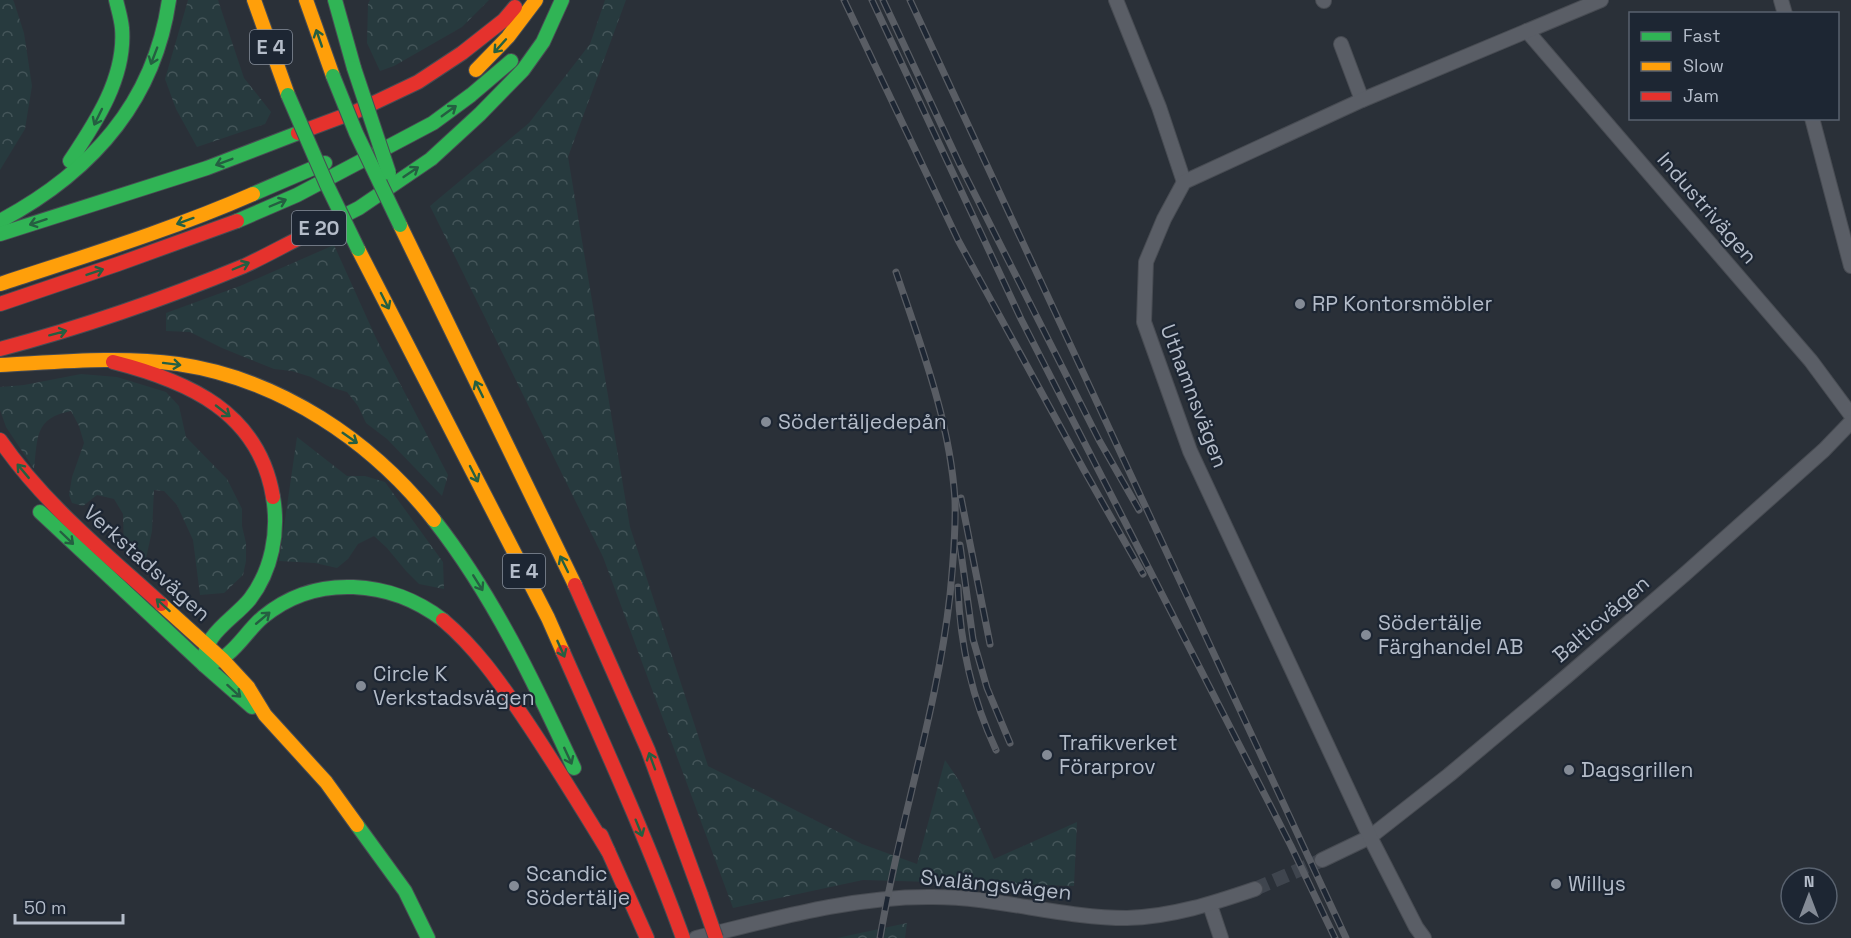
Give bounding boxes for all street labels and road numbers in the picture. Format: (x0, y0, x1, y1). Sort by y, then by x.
road number: E 4 (250, 30, 292, 64)
street label: Industrivägen (1651, 146, 1763, 269)
road number: E 20 (292, 211, 346, 245)
street label: Uthamnsvägen (1155, 320, 1234, 472)
street label: Verkstadsvägen (78, 499, 216, 627)
road number: E 4 (503, 554, 545, 588)
street label: Balticvägen (1547, 569, 1655, 668)
street label: Svalängsvägen (919, 863, 1073, 906)

